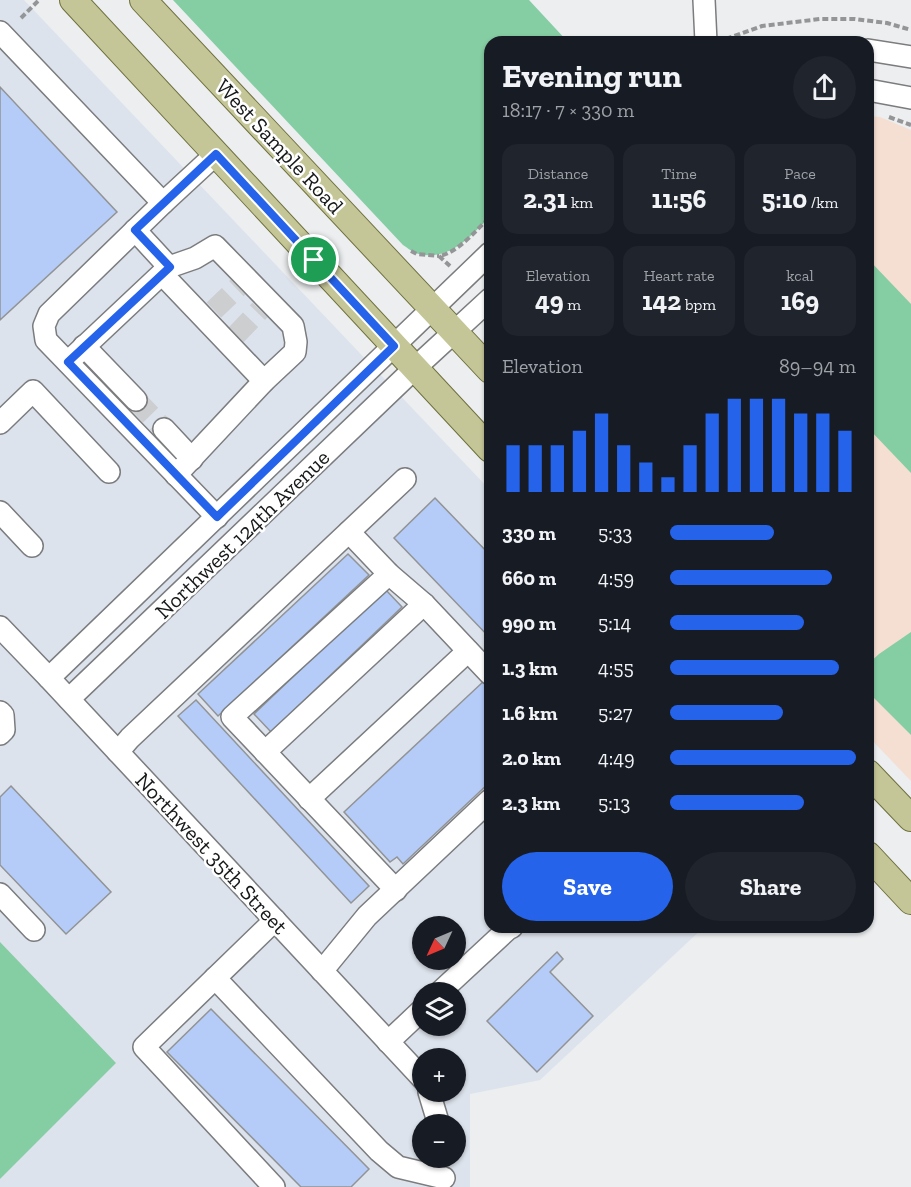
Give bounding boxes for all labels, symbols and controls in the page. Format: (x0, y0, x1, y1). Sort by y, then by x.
text: Evening run (502, 56, 682, 95)
button: share (793, 56, 856, 119)
street label: West Sample Road (210, 73, 349, 219)
text: 18:17 · 7 × 330 m (502, 98, 634, 122)
text: Distance (528, 164, 588, 183)
text: Time (661, 164, 697, 183)
text: Pace (784, 164, 816, 183)
text: 2.31 (523, 183, 567, 215)
text: 11:56 (652, 183, 706, 215)
text: 5:10 (762, 183, 807, 215)
text: km (567, 193, 593, 212)
text: /km (807, 193, 838, 212)
pin (288, 234, 339, 285)
icon: arrive (297, 243, 330, 276)
text: Elevation (526, 266, 590, 285)
text: Heart rate (643, 266, 715, 285)
text: kcal (786, 266, 814, 285)
text: 49 (535, 285, 564, 317)
text: 142 (642, 285, 681, 317)
text: 169 (781, 285, 819, 317)
text: m (564, 295, 581, 314)
text: bpm (681, 295, 716, 314)
text: Elevation (502, 354, 583, 378)
text: 89–94 m (779, 354, 856, 378)
street label: Northwest 124th Avenue (150, 444, 335, 625)
text: 330 m (502, 521, 556, 545)
text: 5:33 (598, 521, 632, 545)
text: 660 m (502, 566, 556, 590)
text: 4:59 (598, 566, 634, 590)
text: 990 m (502, 611, 556, 635)
text: 5:14 (598, 611, 631, 635)
text: 1.3 km (502, 656, 558, 680)
text: 4:55 (598, 656, 634, 680)
text: 1.6 km (502, 701, 557, 725)
text: 5:27 (598, 701, 632, 725)
text: 2.0 km (502, 746, 561, 770)
text: 4:49 (598, 746, 635, 770)
street label: Northwest 35th Street (130, 767, 294, 940)
text: 2.3 km (502, 791, 560, 815)
text: 5:13 (598, 791, 630, 815)
button: Save (502, 852, 673, 921)
button: Share (685, 852, 856, 921)
north arrow (412, 916, 466, 970)
map controls (412, 916, 466, 1168)
button: layers (412, 982, 466, 1036)
button: + (412, 1048, 466, 1102)
button: − (412, 1114, 466, 1168)

